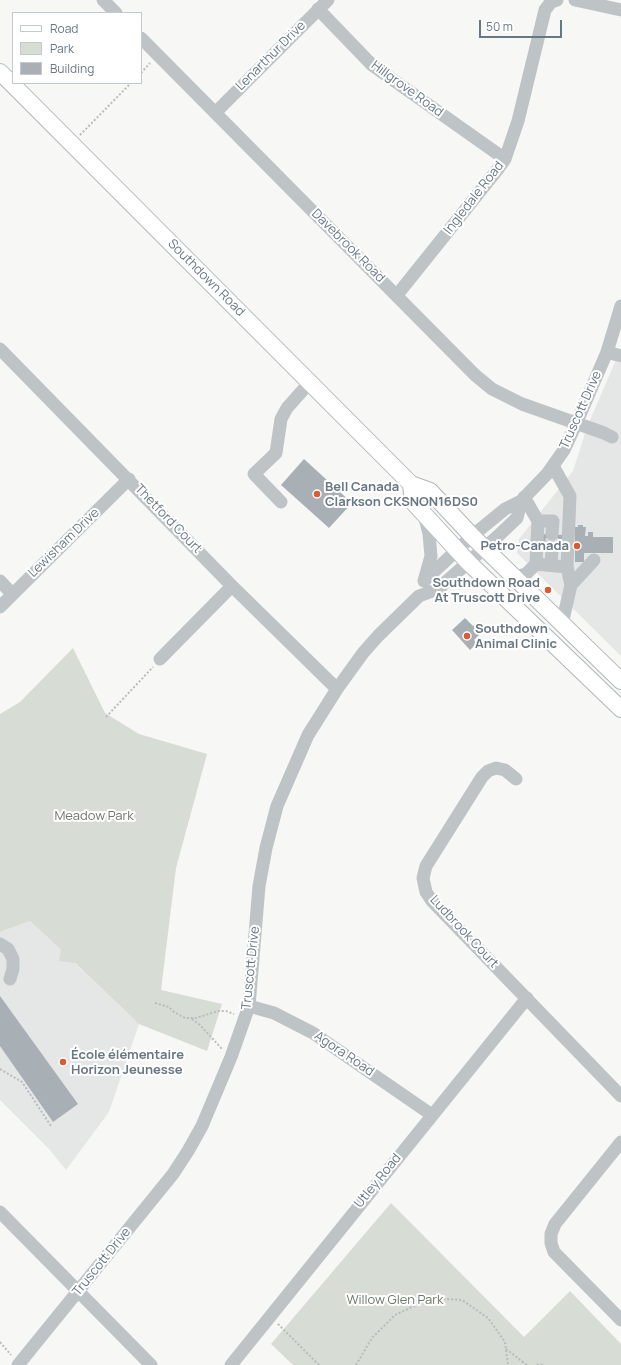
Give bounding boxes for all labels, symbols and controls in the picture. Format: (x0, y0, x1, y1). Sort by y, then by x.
legend (12, 12, 142, 84)
scale bar (481, 12, 564, 38)
street label: Lenarthur Drive (233, 18, 309, 94)
text: 50 m (486, 18, 513, 35)
text: Road (50, 20, 78, 37)
text: Park (50, 40, 74, 57)
street label: Hillgrove Road (368, 58, 446, 120)
text: Building (50, 60, 94, 77)
street label: Ingledale Road (441, 159, 507, 237)
street label: Davebrook Road (308, 206, 388, 286)
street label: Southdown Road (164, 236, 248, 320)
street label: Truscott Drive (557, 369, 605, 451)
place label: Bell Canada Clarkson CKSNON16DS0 (325, 479, 478, 510)
street label: Thetford Court (131, 481, 205, 557)
marker: Bell Canada Clarkson CKSNON16DS0 (312, 489, 322, 499)
street label: Lewisham Drive (25, 505, 103, 581)
place label: Petro-Canada (481, 538, 569, 554)
marker: Petro-Canada (572, 541, 582, 551)
place label: Southdown Road At Truscott Drive (432, 575, 540, 606)
marker: Southdown Road At Truscott Drive (543, 585, 553, 595)
place label: Southdown Animal Clinic (475, 621, 557, 652)
marker: Southdown Animal Clinic (462, 631, 472, 641)
park label: Meadow Park (54, 808, 134, 824)
street label: Ludbrook Court (426, 893, 502, 971)
street label: Truscott Drive (239, 926, 263, 1010)
street label: Agora Road (311, 1028, 377, 1080)
place label: École élémentaire Horizon Jeunesse (71, 1047, 184, 1078)
marker: École élémentaire Horizon Jeunesse (58, 1057, 68, 1067)
street label: Utley Road (351, 1151, 405, 1211)
street label: Truscott Drive (70, 1225, 134, 1299)
park label: Willow Glen Park (347, 1292, 443, 1308)

